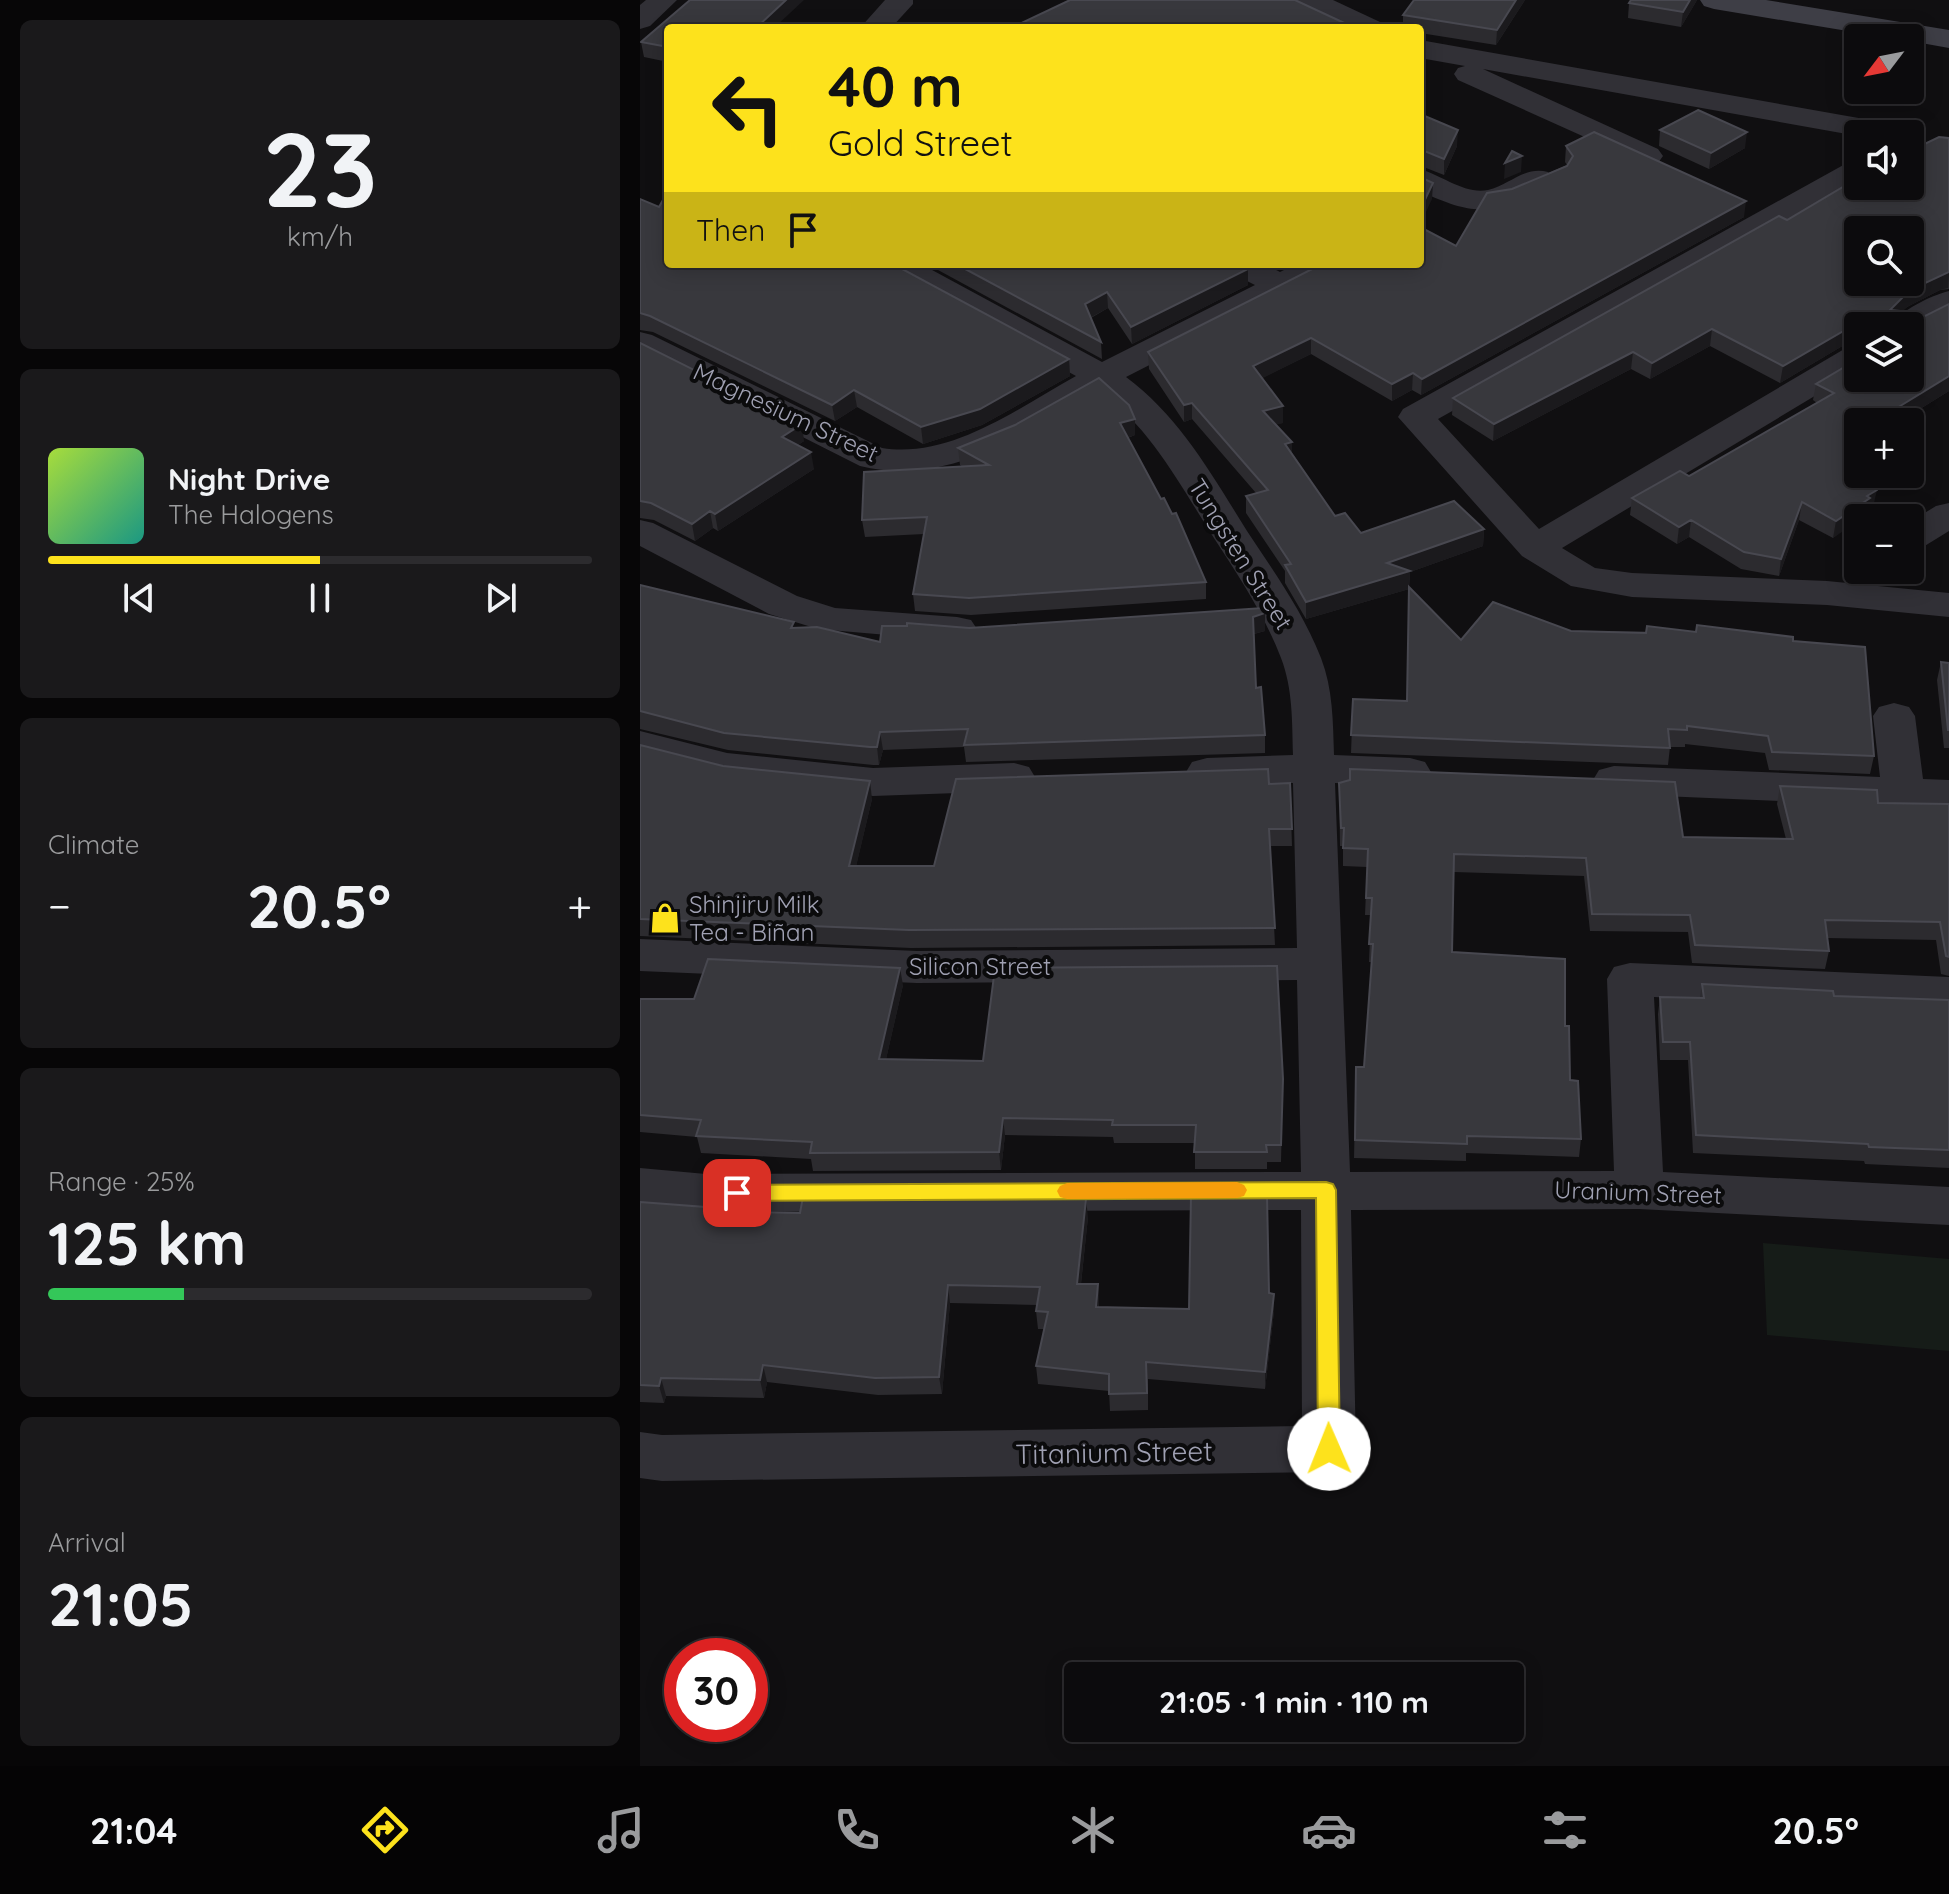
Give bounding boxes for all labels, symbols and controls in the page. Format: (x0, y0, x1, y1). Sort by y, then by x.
north arrow (1844, 24, 1924, 104)
map controls (1844, 24, 1924, 584)
text: 40 m (828, 51, 963, 121)
icon: left (696, 56, 800, 160)
text: 23 (262, 103, 378, 233)
text: Gold Street (828, 120, 1013, 165)
button: sound (1844, 120, 1924, 200)
icon: arrive (781, 208, 825, 252)
text: Then (696, 211, 765, 249)
button: search (1844, 216, 1924, 296)
text: km/h (287, 220, 353, 253)
button: layers (1844, 312, 1924, 392)
street label: Magnesium Street (689, 356, 883, 468)
button: + (1844, 408, 1924, 488)
text: Night Drive (168, 460, 330, 498)
street label: Tungsten Street (1183, 473, 1299, 635)
text: The Halogens (168, 498, 334, 531)
button: − (1844, 504, 1924, 584)
icon: previous (117, 576, 161, 620)
icon: pause (298, 576, 342, 620)
icon: next (479, 576, 523, 620)
text: Climate (48, 828, 139, 861)
text: 20.5° (247, 868, 391, 943)
text: − (48, 878, 71, 933)
text: + (567, 878, 592, 933)
place label: Shinjiru Milk Tea - Biñan (689, 889, 820, 947)
shop icon: Shinjiru Milk Tea - Biñan (648, 901, 682, 935)
street label: Silicon Street (909, 951, 1051, 981)
pin (703, 1159, 771, 1227)
text: Range · 25% (48, 1165, 195, 1198)
icon: arrive (715, 1171, 759, 1215)
street label: Uranium Street (1554, 1174, 1722, 1210)
text: 125 km (48, 1205, 246, 1280)
position arrow (1287, 1407, 1371, 1491)
street label: Titanium Street (1015, 1433, 1213, 1471)
text: Arrival (48, 1526, 126, 1559)
text: 21:05 (48, 1566, 193, 1641)
speed limit sign: 30 (664, 1638, 768, 1742)
text: 21:05 · 1 min · 110 m (1159, 1683, 1429, 1721)
icon: directions (357, 1802, 413, 1858)
icon: music (593, 1802, 649, 1858)
icon: phone (829, 1802, 885, 1858)
icon: climate (1065, 1802, 1121, 1858)
icon: car (1301, 1802, 1357, 1858)
icon: filters (1537, 1802, 1593, 1858)
text: 21:04 (90, 1808, 178, 1853)
text: 20.5° (1773, 1808, 1859, 1853)

